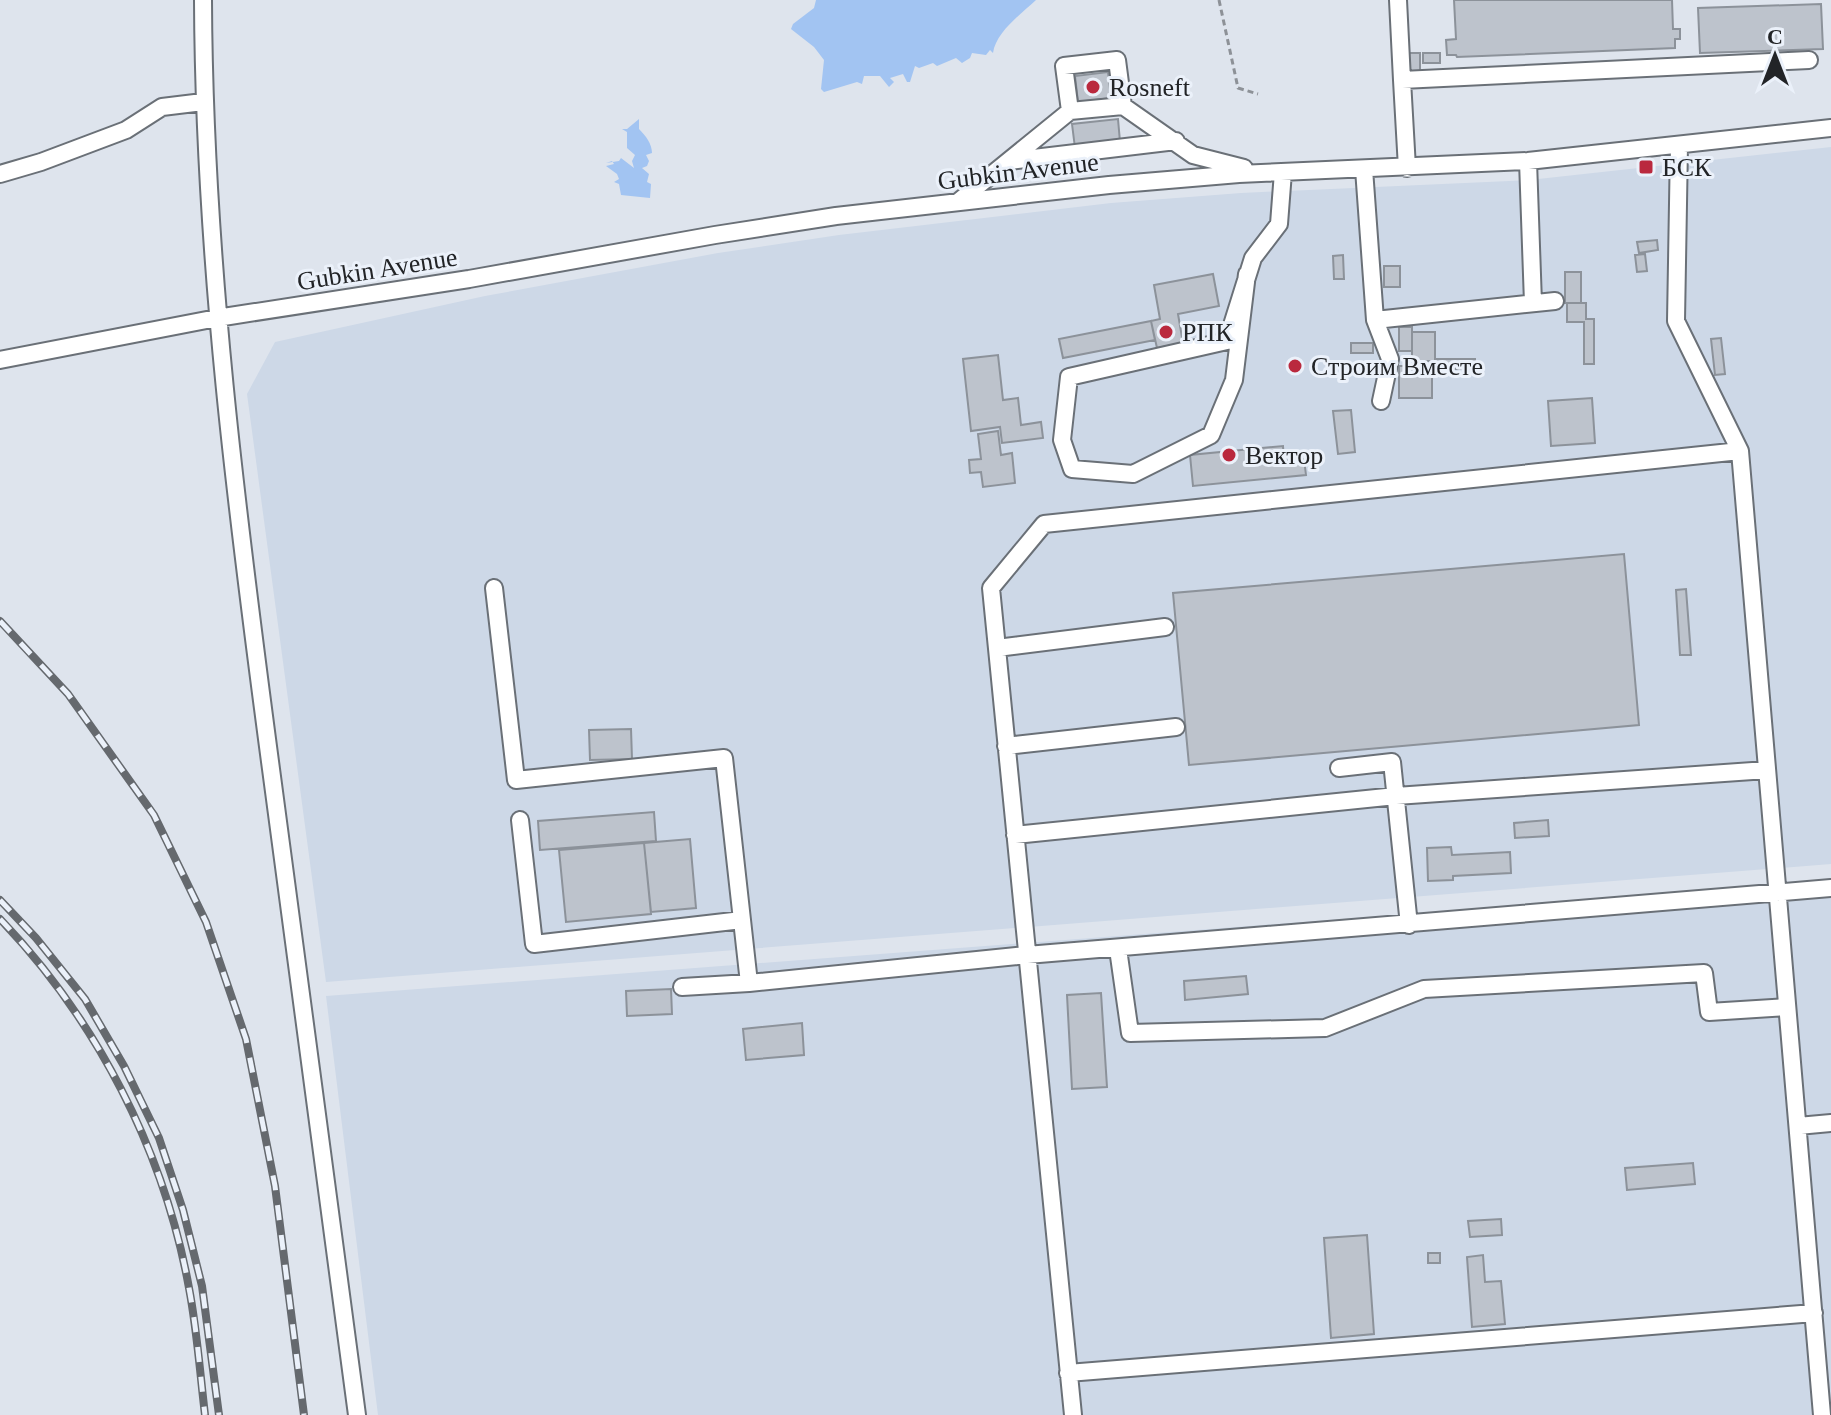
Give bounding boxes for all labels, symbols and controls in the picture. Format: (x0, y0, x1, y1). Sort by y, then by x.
north arrow (1735, 16, 1815, 96)
text: С (1767, 24, 1783, 49)
place label: Rosneft (1109, 73, 1191, 102)
marker: Rosneft (1084, 78, 1102, 96)
street label: Gubkin Avenue (936, 147, 1100, 196)
place label: БСК (1662, 153, 1712, 182)
marker: БСК (1637, 158, 1655, 176)
street label: Gubkin Avenue (295, 243, 459, 296)
place label: РПК (1182, 318, 1233, 347)
marker: РПК (1157, 323, 1175, 341)
place label: Строим Вместе (1311, 352, 1483, 381)
marker: Строим Вместе (1286, 357, 1304, 375)
place label: Вектор (1245, 441, 1323, 470)
marker: Вектор (1220, 446, 1238, 464)

